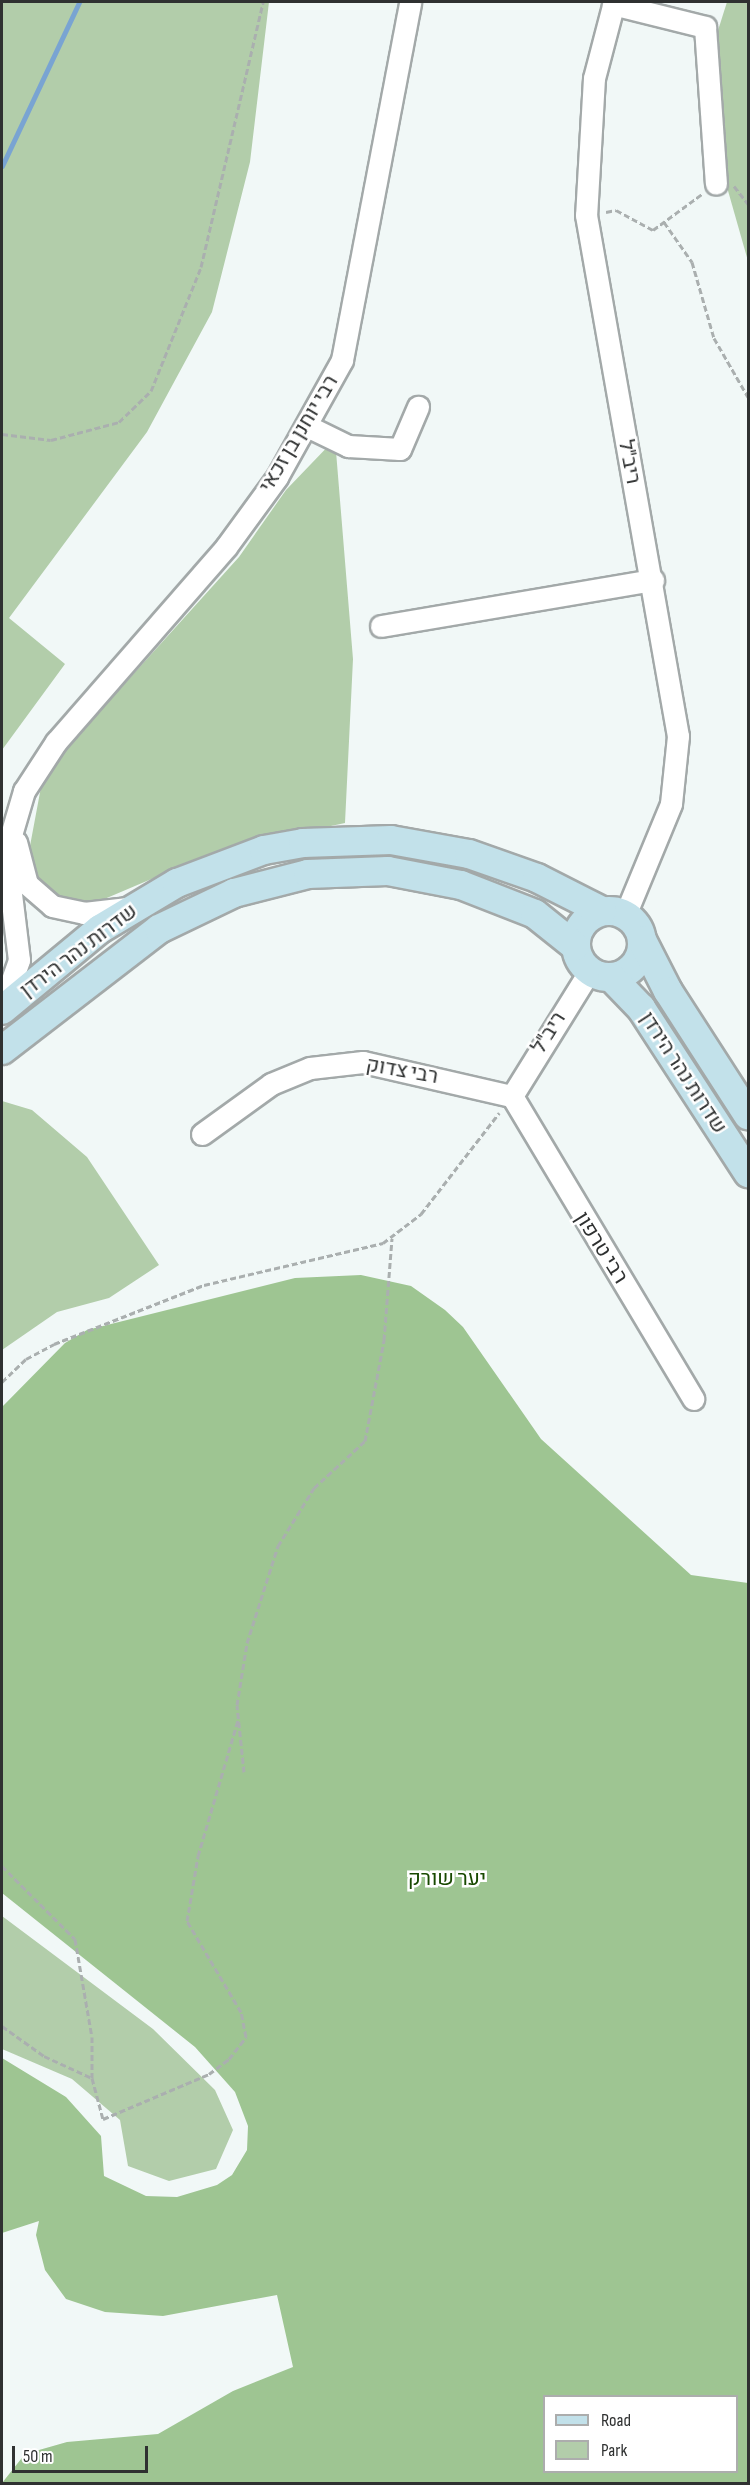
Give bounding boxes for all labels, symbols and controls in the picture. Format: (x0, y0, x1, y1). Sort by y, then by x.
street label: רבי יוחנן בן זכאי (254, 371, 344, 497)
street label: ריב"ל (612, 438, 646, 486)
street label: שדרות נהר הירדן (15, 899, 143, 1003)
street label: ריב"ל (526, 1007, 572, 1059)
street label: שדרות נהר הירדן (634, 1007, 732, 1139)
street label: רבי צדוק (364, 1052, 440, 1090)
street label: רבי טרפון (569, 1208, 633, 1288)
park label: יער שורק (408, 1866, 486, 1892)
legend (543, 2395, 738, 2473)
text: Road (601, 2410, 631, 2431)
scale bar (15, 2434, 152, 2472)
text: Park (601, 2440, 627, 2461)
text: 50 m (23, 2446, 53, 2467)

